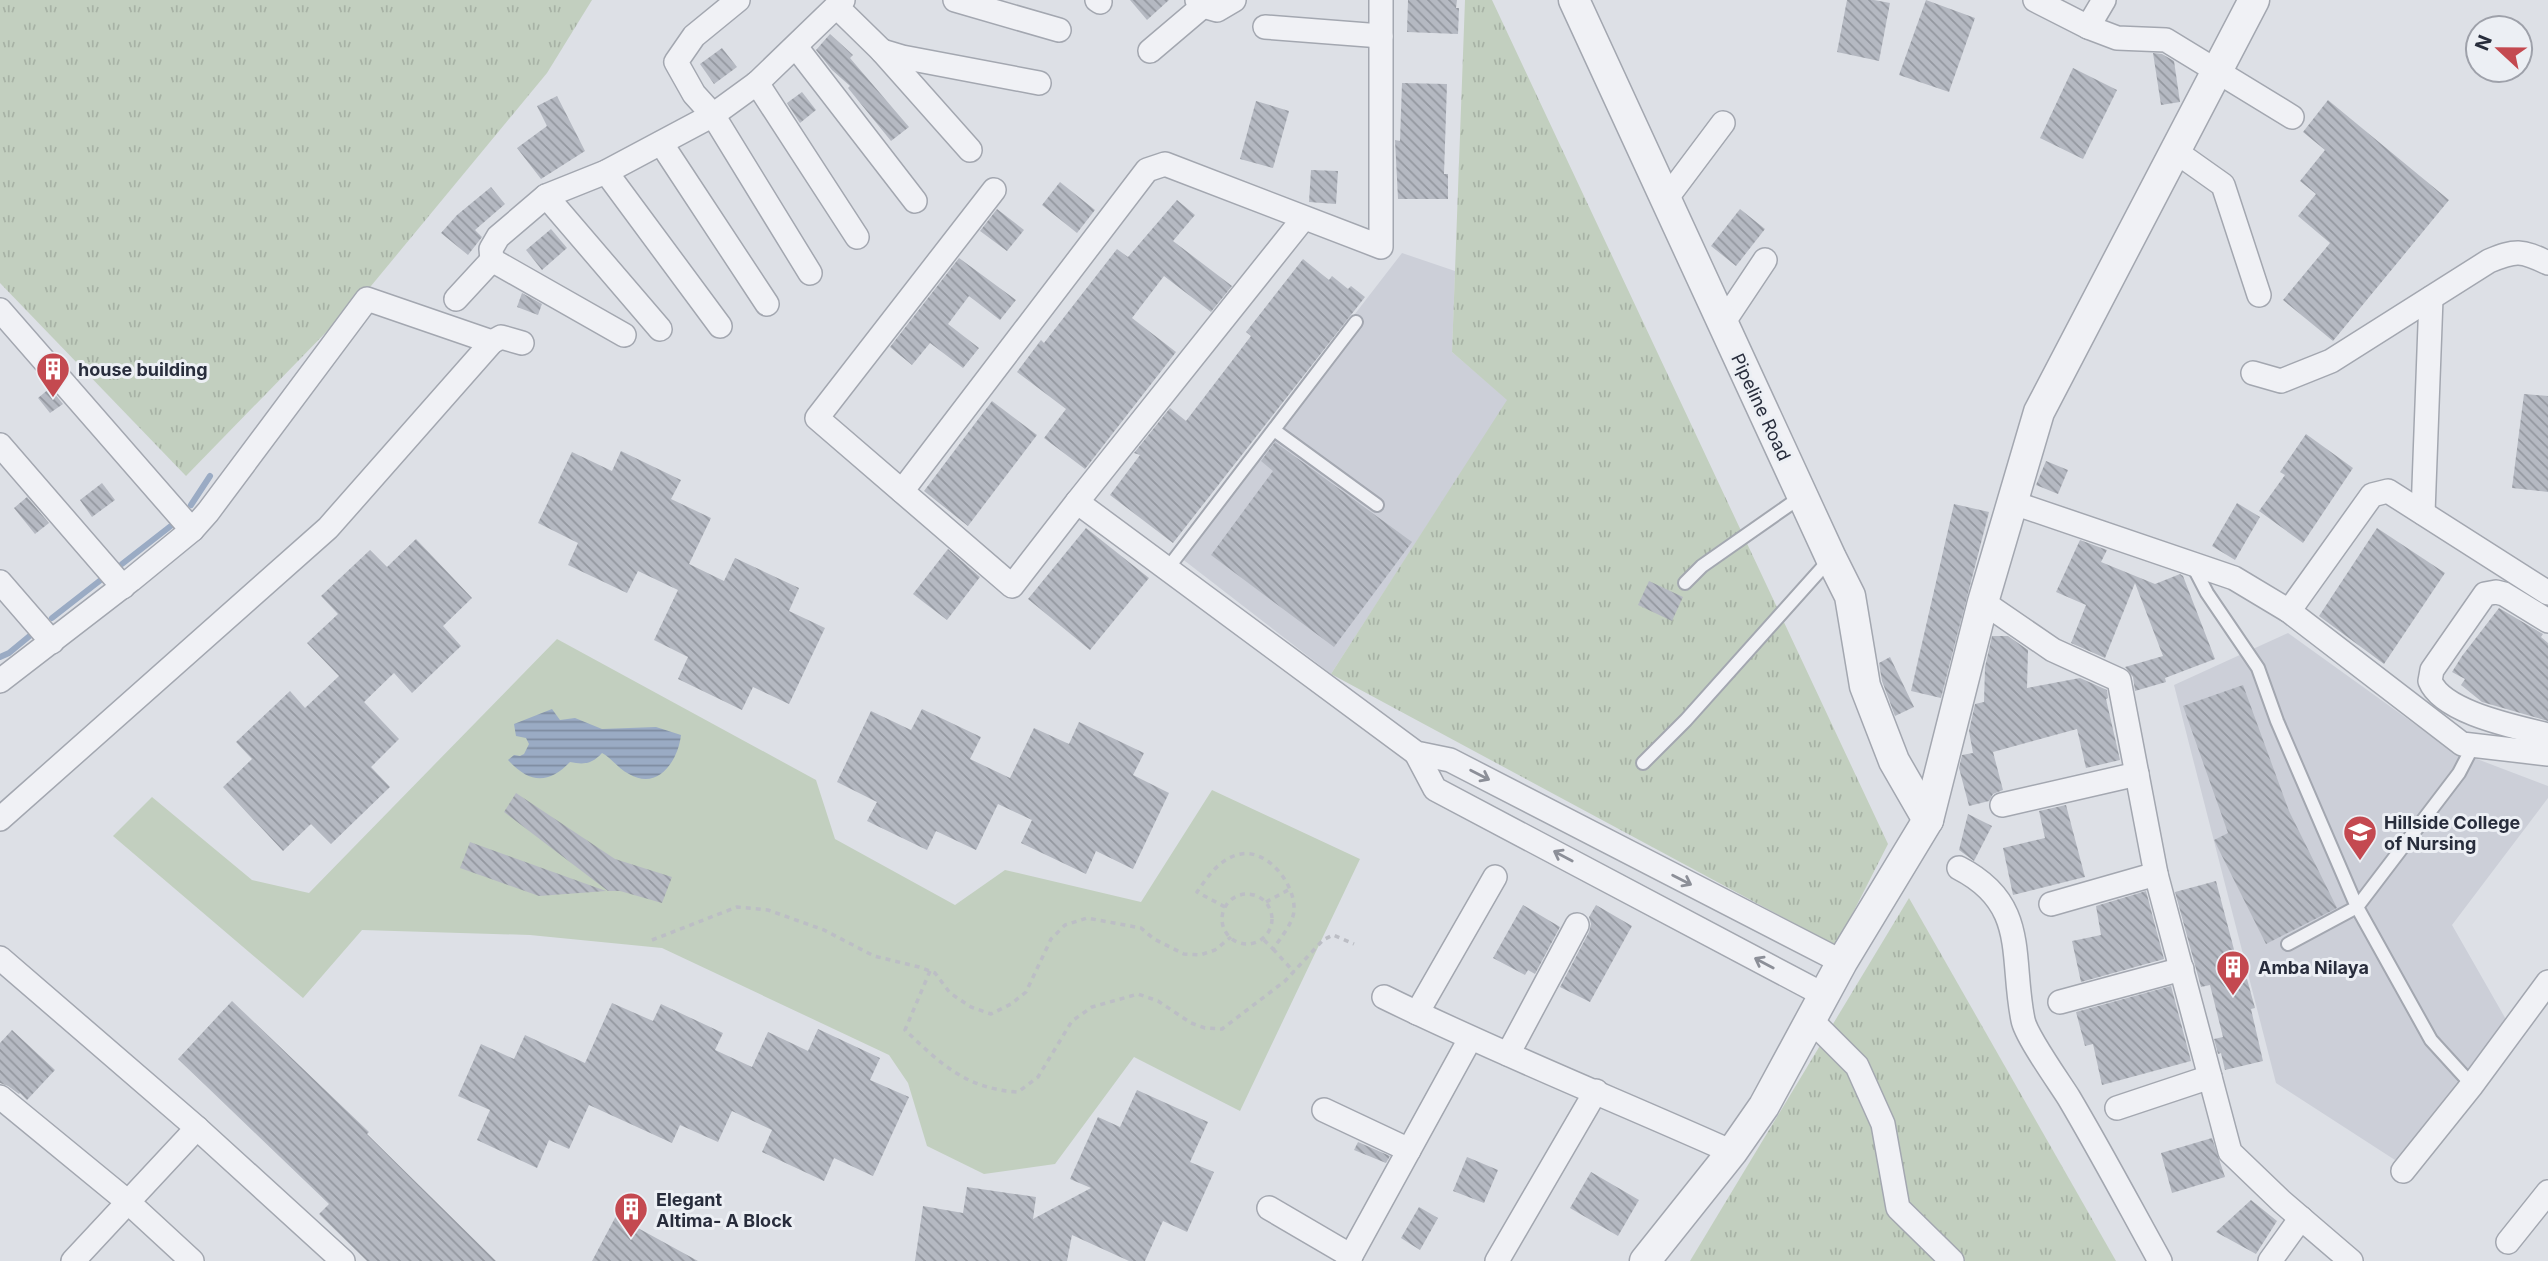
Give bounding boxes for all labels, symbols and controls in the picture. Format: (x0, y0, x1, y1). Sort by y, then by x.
north arrow (2464, 14, 2534, 84)
text: N (2470, 32, 2497, 54)
building icon: house building (34, 350, 72, 399)
street label: Pipeline Road (1727, 350, 1795, 464)
place label: house building (78, 359, 208, 380)
one-way arrow (1469, 769, 1490, 783)
place label: Hillside College of Nursing (2384, 812, 2521, 854)
school or university icon: Hillside College of Nursing (2341, 813, 2379, 862)
one-way arrow (1553, 849, 1574, 863)
one-way arrow (1671, 873, 1692, 887)
building icon: Amba Nilaya (2214, 948, 2252, 997)
one-way arrow (1754, 955, 1775, 969)
place label: Amba Nilaya (2258, 957, 2369, 978)
place label: Elegant Altima- A Block (656, 1189, 793, 1231)
building icon: Elegant Altima- A Block (612, 1190, 650, 1239)

